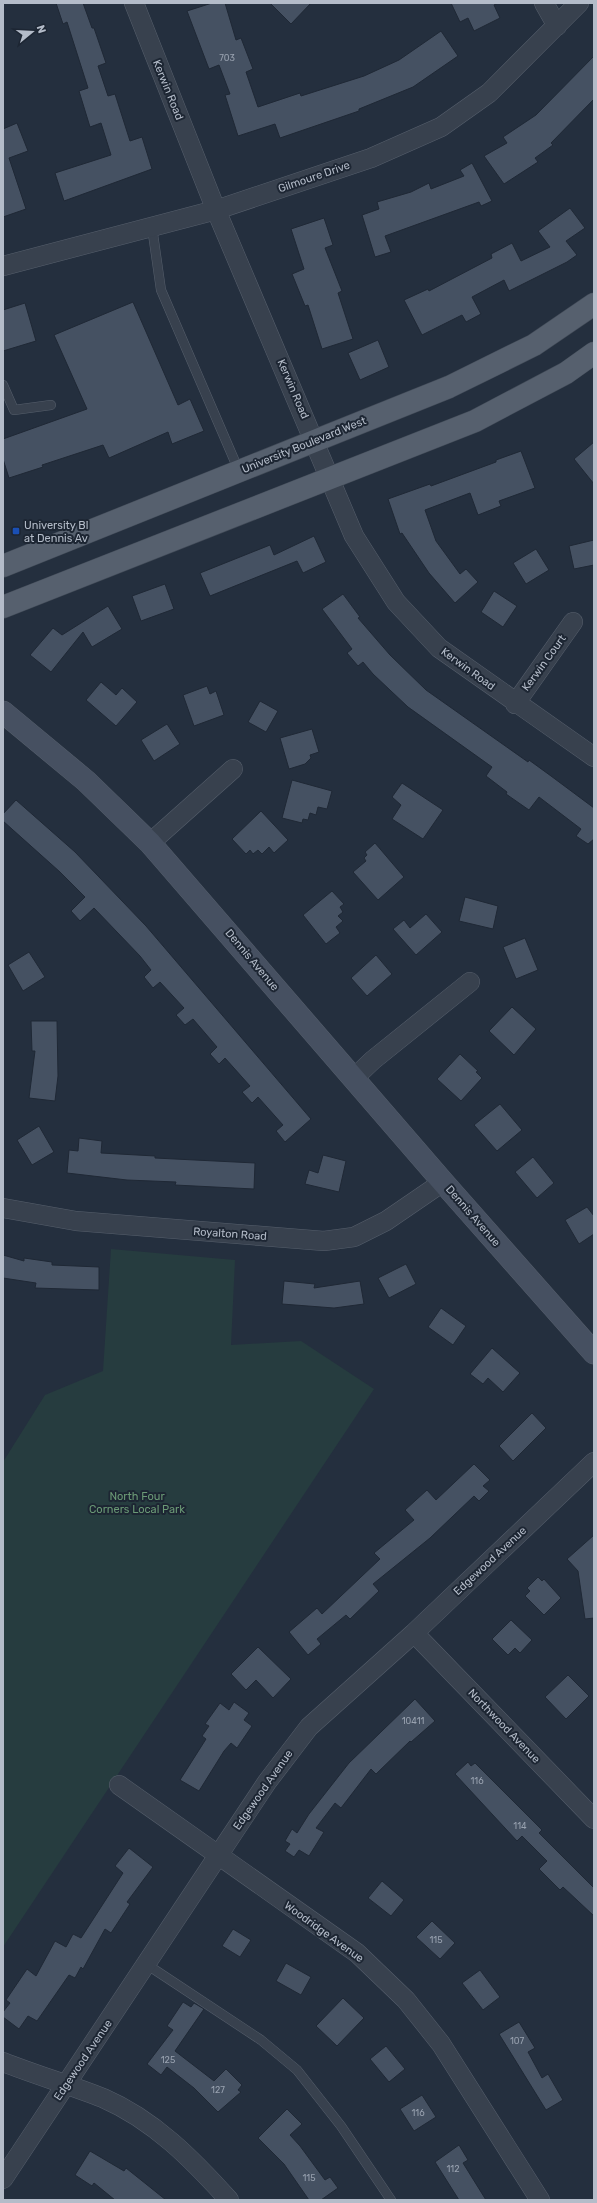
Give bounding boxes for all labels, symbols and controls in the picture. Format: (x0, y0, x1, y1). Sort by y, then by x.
north arrow (12, 12, 52, 52)
text: N (34, 23, 48, 35)
house number: 703 (219, 53, 235, 63)
street label: Kerwin Road (150, 58, 186, 122)
street label: Gilmoure Drive (276, 159, 352, 195)
street label: Kerwin Road (275, 357, 311, 421)
street label: University Boulevard West (240, 414, 369, 476)
place label: University Bl at Dennis Av (24, 519, 88, 545)
marker: University Bl at Dennis Av (11, 526, 21, 536)
street label: Kerwin Court (519, 632, 569, 694)
street label: Kerwin Road (438, 645, 498, 693)
street label: Dennis Avenue (223, 927, 281, 993)
street label: Dennis Avenue (443, 1183, 503, 1249)
street label: Royalton Road (193, 1225, 267, 1243)
park label: North Four Corners Local Park (89, 1490, 185, 1516)
street label: Edgewood Avenue (451, 1524, 529, 1598)
street label: Northwood Avenue (465, 1686, 543, 1766)
house number: 10411 (402, 1716, 424, 1726)
street label: Edgewood Avenue (231, 1748, 295, 1832)
house number: 116 (470, 1776, 484, 1786)
house number: 114 (513, 1821, 527, 1831)
street label: Woodridge Avenue (282, 1899, 366, 1965)
house number: 115 (429, 1935, 443, 1945)
street label: Edgewood Avenue (51, 2017, 115, 2103)
house number: 107 (510, 2036, 524, 2046)
house number: 125 (161, 2055, 175, 2065)
house number: 127 (211, 2085, 225, 2095)
house number: 116 (411, 2108, 425, 2118)
house number: 112 (447, 2164, 460, 2174)
house number: 115 (302, 2173, 316, 2183)

